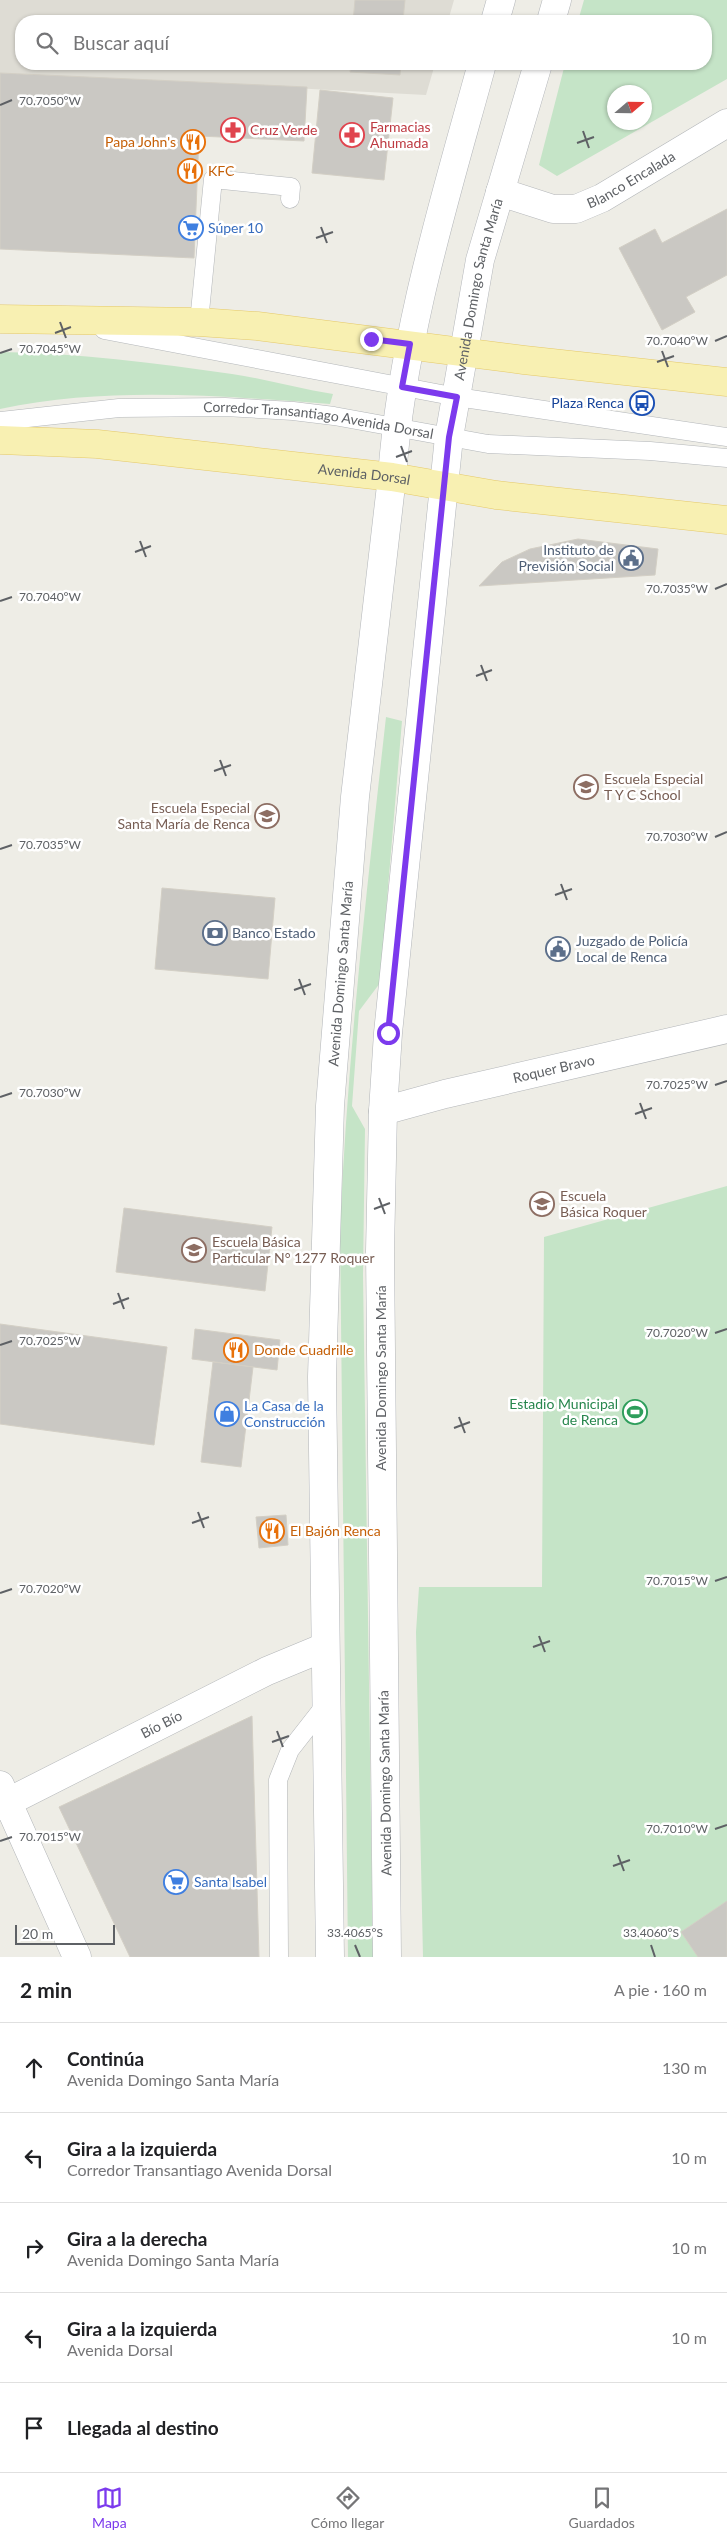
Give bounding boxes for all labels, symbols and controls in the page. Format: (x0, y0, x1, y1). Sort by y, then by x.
search box (15, 15, 712, 70)
icon: search (33, 29, 61, 57)
text: Buscar aquí (73, 31, 169, 54)
north arrow (607, 85, 652, 130)
text: 70.7050°W (19, 93, 82, 108)
pharmacy icon: Cruz Verde (220, 117, 246, 143)
place label: Farmacias Ahumada (370, 118, 431, 151)
place label: Cruz Verde (250, 121, 318, 138)
pharmacy icon: Farmacias Ahumada (339, 122, 365, 148)
restaurant icon: Papa John's (180, 129, 206, 155)
place label: Papa John's (105, 133, 176, 150)
street label: Blanco Encalada (584, 147, 678, 211)
restaurant icon: KFC (177, 158, 203, 184)
place label: KFC (208, 162, 235, 179)
street label: Avenida Domingo Santa María (450, 196, 506, 382)
supermarket icon: Súper 10 (178, 215, 204, 241)
place label: Súper 10 (208, 219, 263, 236)
route end (360, 328, 383, 351)
text: 70.7040°W (646, 333, 709, 348)
text: 70.7045°W (19, 341, 82, 356)
bus stop icon: Plaza Renca (629, 390, 655, 416)
place label: Plaza Renca (551, 394, 624, 411)
street label: Corredor Transantiago Avenida Dorsal (203, 398, 435, 442)
street label: Avenida Dorsal (317, 460, 412, 488)
place label: Instituto de Previsión Social (519, 541, 614, 574)
public building icon: Instituto de Previsión Social (618, 545, 644, 571)
text: 70.7035°W (646, 581, 709, 596)
text: 70.7040°W (19, 589, 82, 604)
place label: Escuela Especial T Y C School (604, 770, 703, 803)
school or university icon: Escuela Especial T Y C School (573, 774, 599, 800)
place label: Escuela Especial Santa María de Renca (118, 799, 250, 832)
school or university icon: Escuela Especial Santa María de Renca (254, 803, 280, 829)
text: 70.7030°W (646, 829, 709, 844)
text: 70.7035°W (19, 837, 82, 852)
street label: Avenida Domingo Santa María (324, 880, 356, 1067)
bank icon: Banco Estado (202, 920, 228, 946)
place label: Banco Estado (232, 924, 316, 941)
place label: Juzgado de Policía Local de Renca (576, 932, 688, 965)
public building icon: Juzgado de Policía Local de Renca (545, 936, 571, 962)
route start (377, 1022, 400, 1045)
street label: Roquer Bravo (511, 1051, 596, 1086)
text: 70.7025°W (646, 1077, 709, 1092)
text: 70.7030°W (19, 1085, 82, 1100)
place label: Escuela Básica Roquer (560, 1187, 647, 1220)
school or university icon: Escuela Básica Roquer (529, 1191, 555, 1217)
place label: Escuela Básica Particular N° 1277 Roquer (212, 1233, 375, 1266)
school or university icon: Escuela Básica Particular N° 1277 Roquer (181, 1237, 207, 1263)
street label: Avenida Domingo Santa María (372, 1285, 389, 1471)
text: 70.7020°W (646, 1325, 709, 1340)
text: 70.7025°W (19, 1333, 82, 1348)
restaurant icon: Donde Cuadrille (223, 1337, 249, 1363)
place label: Donde Cuadrille (254, 1341, 353, 1358)
place label: Estadio Municipal de Renca (509, 1395, 618, 1428)
place label: La Casa de la Construcción (244, 1397, 325, 1430)
sports icon: Estadio Municipal de Renca (622, 1399, 648, 1425)
shop icon: La Casa de la Construcción (214, 1401, 240, 1427)
restaurant icon: El Bajón Renca (259, 1518, 285, 1544)
place label: El Bajón Renca (290, 1522, 381, 1539)
text: 70.7015°W (646, 1573, 709, 1588)
text: 70.7020°W (19, 1581, 82, 1596)
street label: Avenida Domingo Santa María (374, 1690, 395, 1876)
street label: Bío Bío (138, 1706, 185, 1741)
text: 70.7010°W (646, 1821, 709, 1836)
text: 70.7015°W (19, 1829, 82, 1844)
supermarket icon: Santa Isabel (163, 1869, 189, 1895)
place label: Santa Isabel (194, 1873, 267, 1890)
scale bar (15, 1922, 115, 1945)
text: 20 m (22, 1925, 53, 1942)
text: 33.4065°S (327, 1925, 383, 1940)
text: 33.4060°S (623, 1925, 679, 1940)
text: 2 min (20, 1977, 72, 2002)
text: A pie · 160 m (614, 1980, 707, 1999)
text: Continúa (67, 2047, 144, 2070)
icon: ahead (20, 2054, 48, 2082)
text: 130 m (662, 2058, 707, 2077)
text: Avenida Domingo Santa María (67, 2070, 279, 2089)
text: Gira a la izquierda (67, 2137, 217, 2160)
icon: left (20, 2144, 48, 2172)
text: 10 m (671, 2148, 707, 2167)
text: Corredor Transantiago Avenida Dorsal (67, 2160, 332, 2179)
text: Gira a la derecha (67, 2227, 207, 2250)
icon: right (20, 2234, 48, 2262)
text: 10 m (671, 2238, 707, 2257)
text: Avenida Domingo Santa María (67, 2250, 279, 2269)
text: Gira a la izquierda (67, 2317, 217, 2340)
icon: left (20, 2324, 48, 2352)
text: 10 m (671, 2328, 707, 2347)
text: Avenida Dorsal (67, 2340, 173, 2359)
icon: arrive (20, 2414, 48, 2442)
text: Llegada al destino (67, 2416, 219, 2439)
tab: Mapa (92, 2484, 127, 2531)
tab: Cómo llegar (311, 2484, 384, 2531)
tab: Guardados (569, 2484, 635, 2531)

